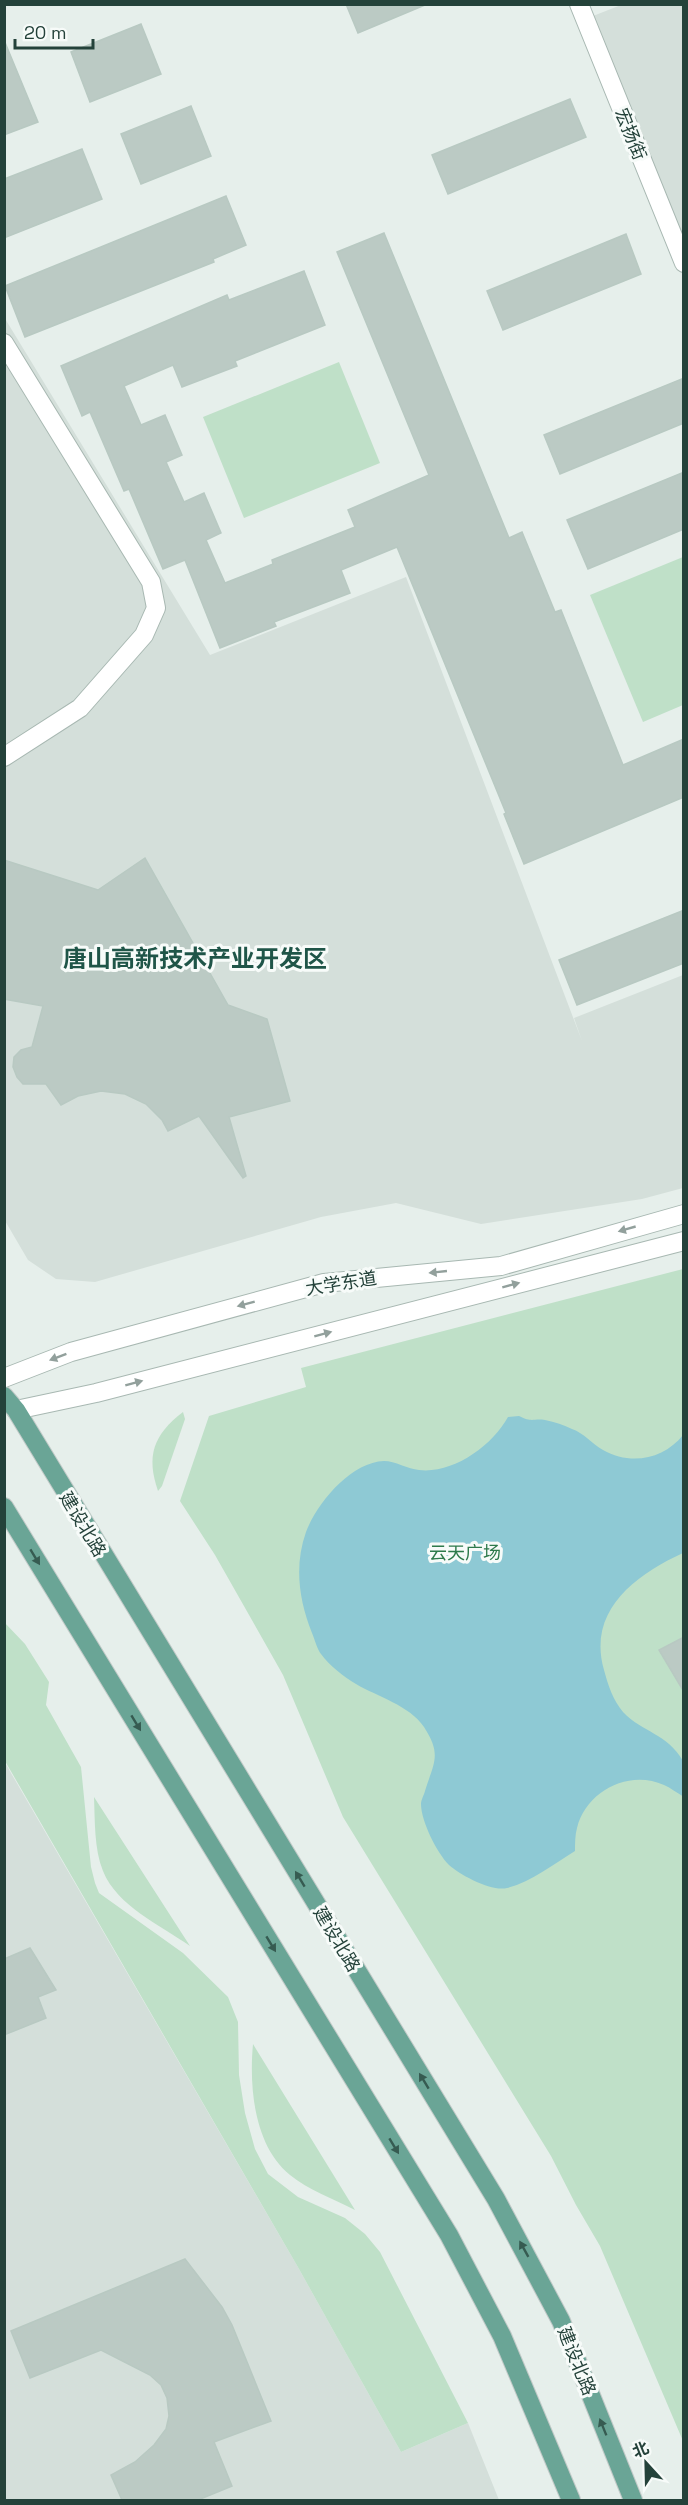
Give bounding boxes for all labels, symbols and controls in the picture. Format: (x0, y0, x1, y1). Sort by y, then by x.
scale bar (15, 12, 93, 50)
text: 20 m (24, 21, 67, 44)
street label: 宏扬街 (610, 105, 652, 163)
district label: 唐山高新技术产业开发区 (63, 943, 327, 974)
one-way arrow (618, 1225, 636, 1234)
street label: 大学东道 (304, 1266, 378, 1300)
one-way arrow (428, 1267, 447, 1277)
one-way arrow (502, 1280, 521, 1290)
one-way arrow (237, 1300, 255, 1309)
one-way arrow (314, 1329, 332, 1339)
one-way arrow (49, 1353, 67, 1362)
one-way arrow (125, 1378, 143, 1388)
street label: 建设北路 (55, 1487, 111, 1561)
park label: 云天广场 (429, 1541, 501, 1564)
one-way arrow (29, 1549, 40, 1565)
one-way arrow (131, 1715, 142, 1731)
one-way arrow (295, 1871, 306, 1887)
street label: 建设北路 (309, 1902, 365, 1976)
one-way arrow (265, 1935, 276, 1952)
one-way arrow (419, 2073, 430, 2089)
one-way arrow (389, 2138, 400, 2154)
one-way arrow (519, 2240, 529, 2257)
street label: 建设北路 (553, 2323, 601, 2399)
one-way arrow (598, 2417, 608, 2435)
north arrow (616, 2433, 676, 2493)
text: 北 (629, 2437, 652, 2462)

